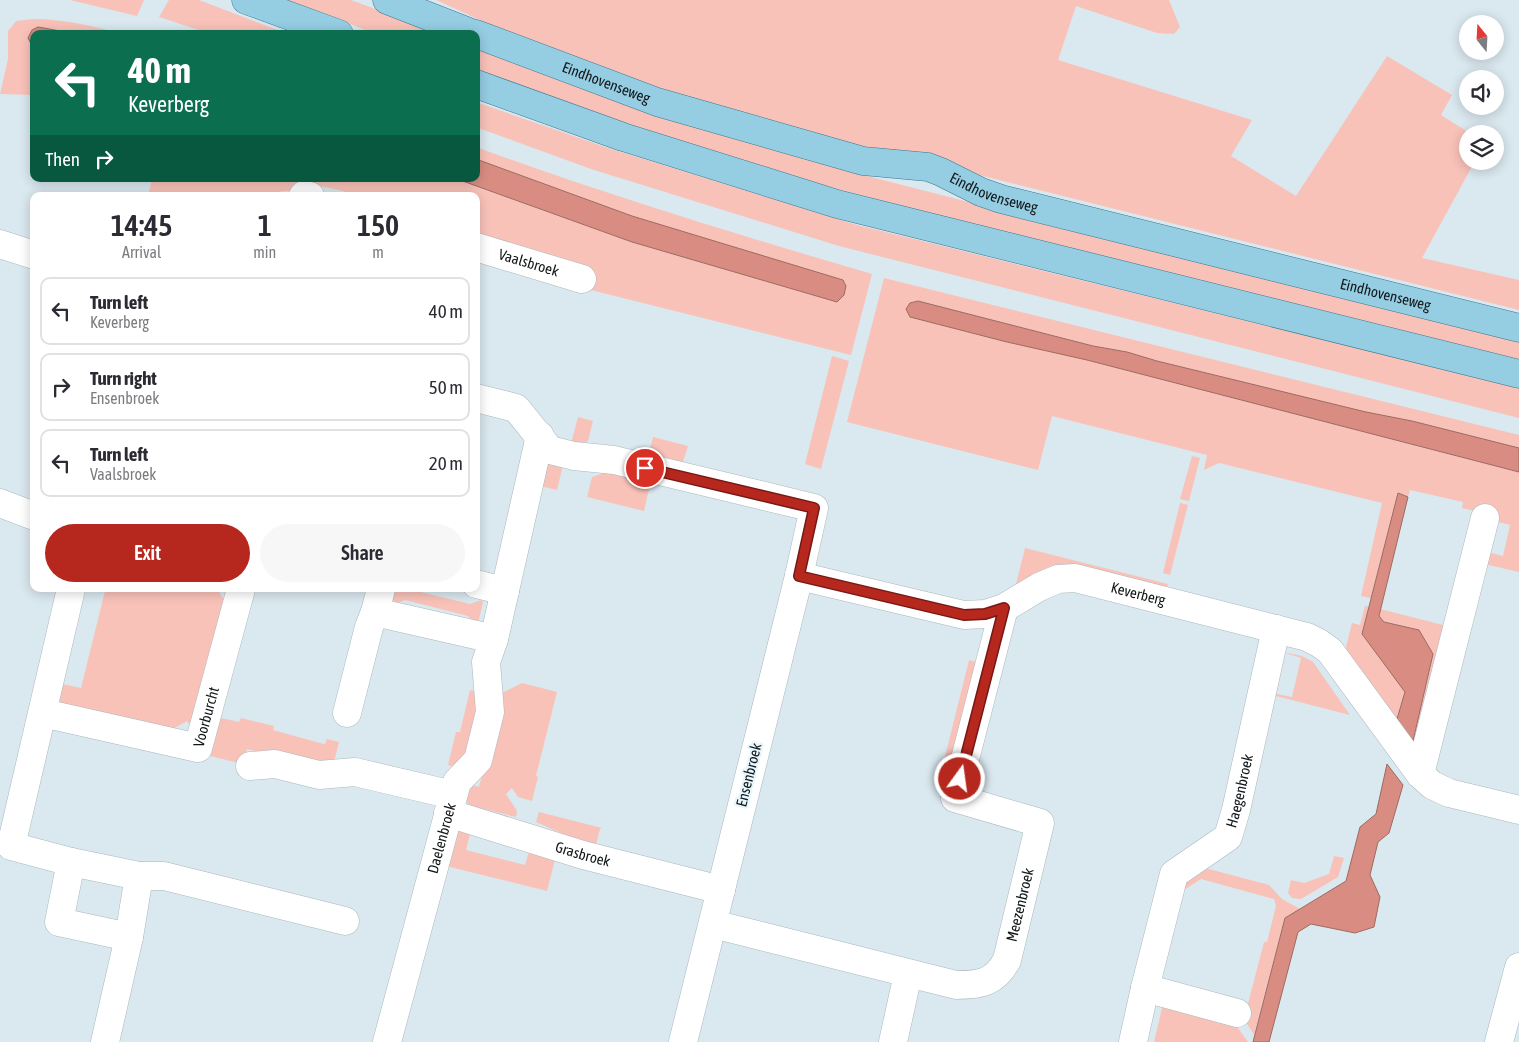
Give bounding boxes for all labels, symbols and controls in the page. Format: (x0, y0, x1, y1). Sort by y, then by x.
north arrow (1459, 15, 1504, 60)
map controls (1459, 15, 1504, 170)
icon: left (45, 50, 110, 115)
text: 40 m (128, 50, 191, 90)
street label: Eindhovenseweg (560, 58, 653, 107)
button: sound (1459, 70, 1504, 115)
text: Keverberg (128, 91, 209, 117)
button: layers (1459, 125, 1504, 170)
icon: right (90, 145, 118, 173)
text: Then (45, 148, 80, 170)
street label: Eindhovenseweg (947, 169, 1040, 216)
text: 14:45 (111, 208, 172, 242)
text: 1 (258, 208, 272, 242)
text: 150 (357, 208, 399, 242)
text: Arrival (122, 243, 161, 261)
text: min (253, 243, 276, 261)
text: m (372, 243, 384, 261)
street label: Vaalsbroek (497, 245, 561, 280)
street label: Eindhovenseweg (1339, 275, 1433, 314)
text: Turn left (90, 291, 148, 313)
icon: left (47, 297, 75, 325)
text: 40 m (429, 300, 463, 322)
text: Keverberg (90, 313, 149, 331)
text: Turn right (90, 367, 157, 389)
icon: right (47, 373, 75, 401)
text: 50 m (429, 376, 463, 398)
text: Ensenbroek (90, 389, 159, 407)
text: Turn left (90, 443, 148, 465)
pin (624, 447, 666, 489)
icon: left (47, 449, 75, 477)
text: 20 m (429, 452, 463, 474)
icon: arrive (631, 454, 659, 482)
text: Vaalsbroek (90, 465, 156, 483)
button: Exit (45, 524, 250, 582)
button: Share (260, 524, 465, 582)
street label: Keverberg (1109, 578, 1168, 609)
street label: Voorburcht (190, 685, 222, 749)
street label: Ensenbroek (732, 741, 765, 808)
position arrow (933, 752, 985, 804)
street label: Haegenbroek (1222, 752, 1256, 830)
street label: Daelenbroek (424, 801, 459, 875)
street label: Grasbroek (553, 838, 613, 870)
street label: Meezenbroek (1003, 866, 1037, 943)

